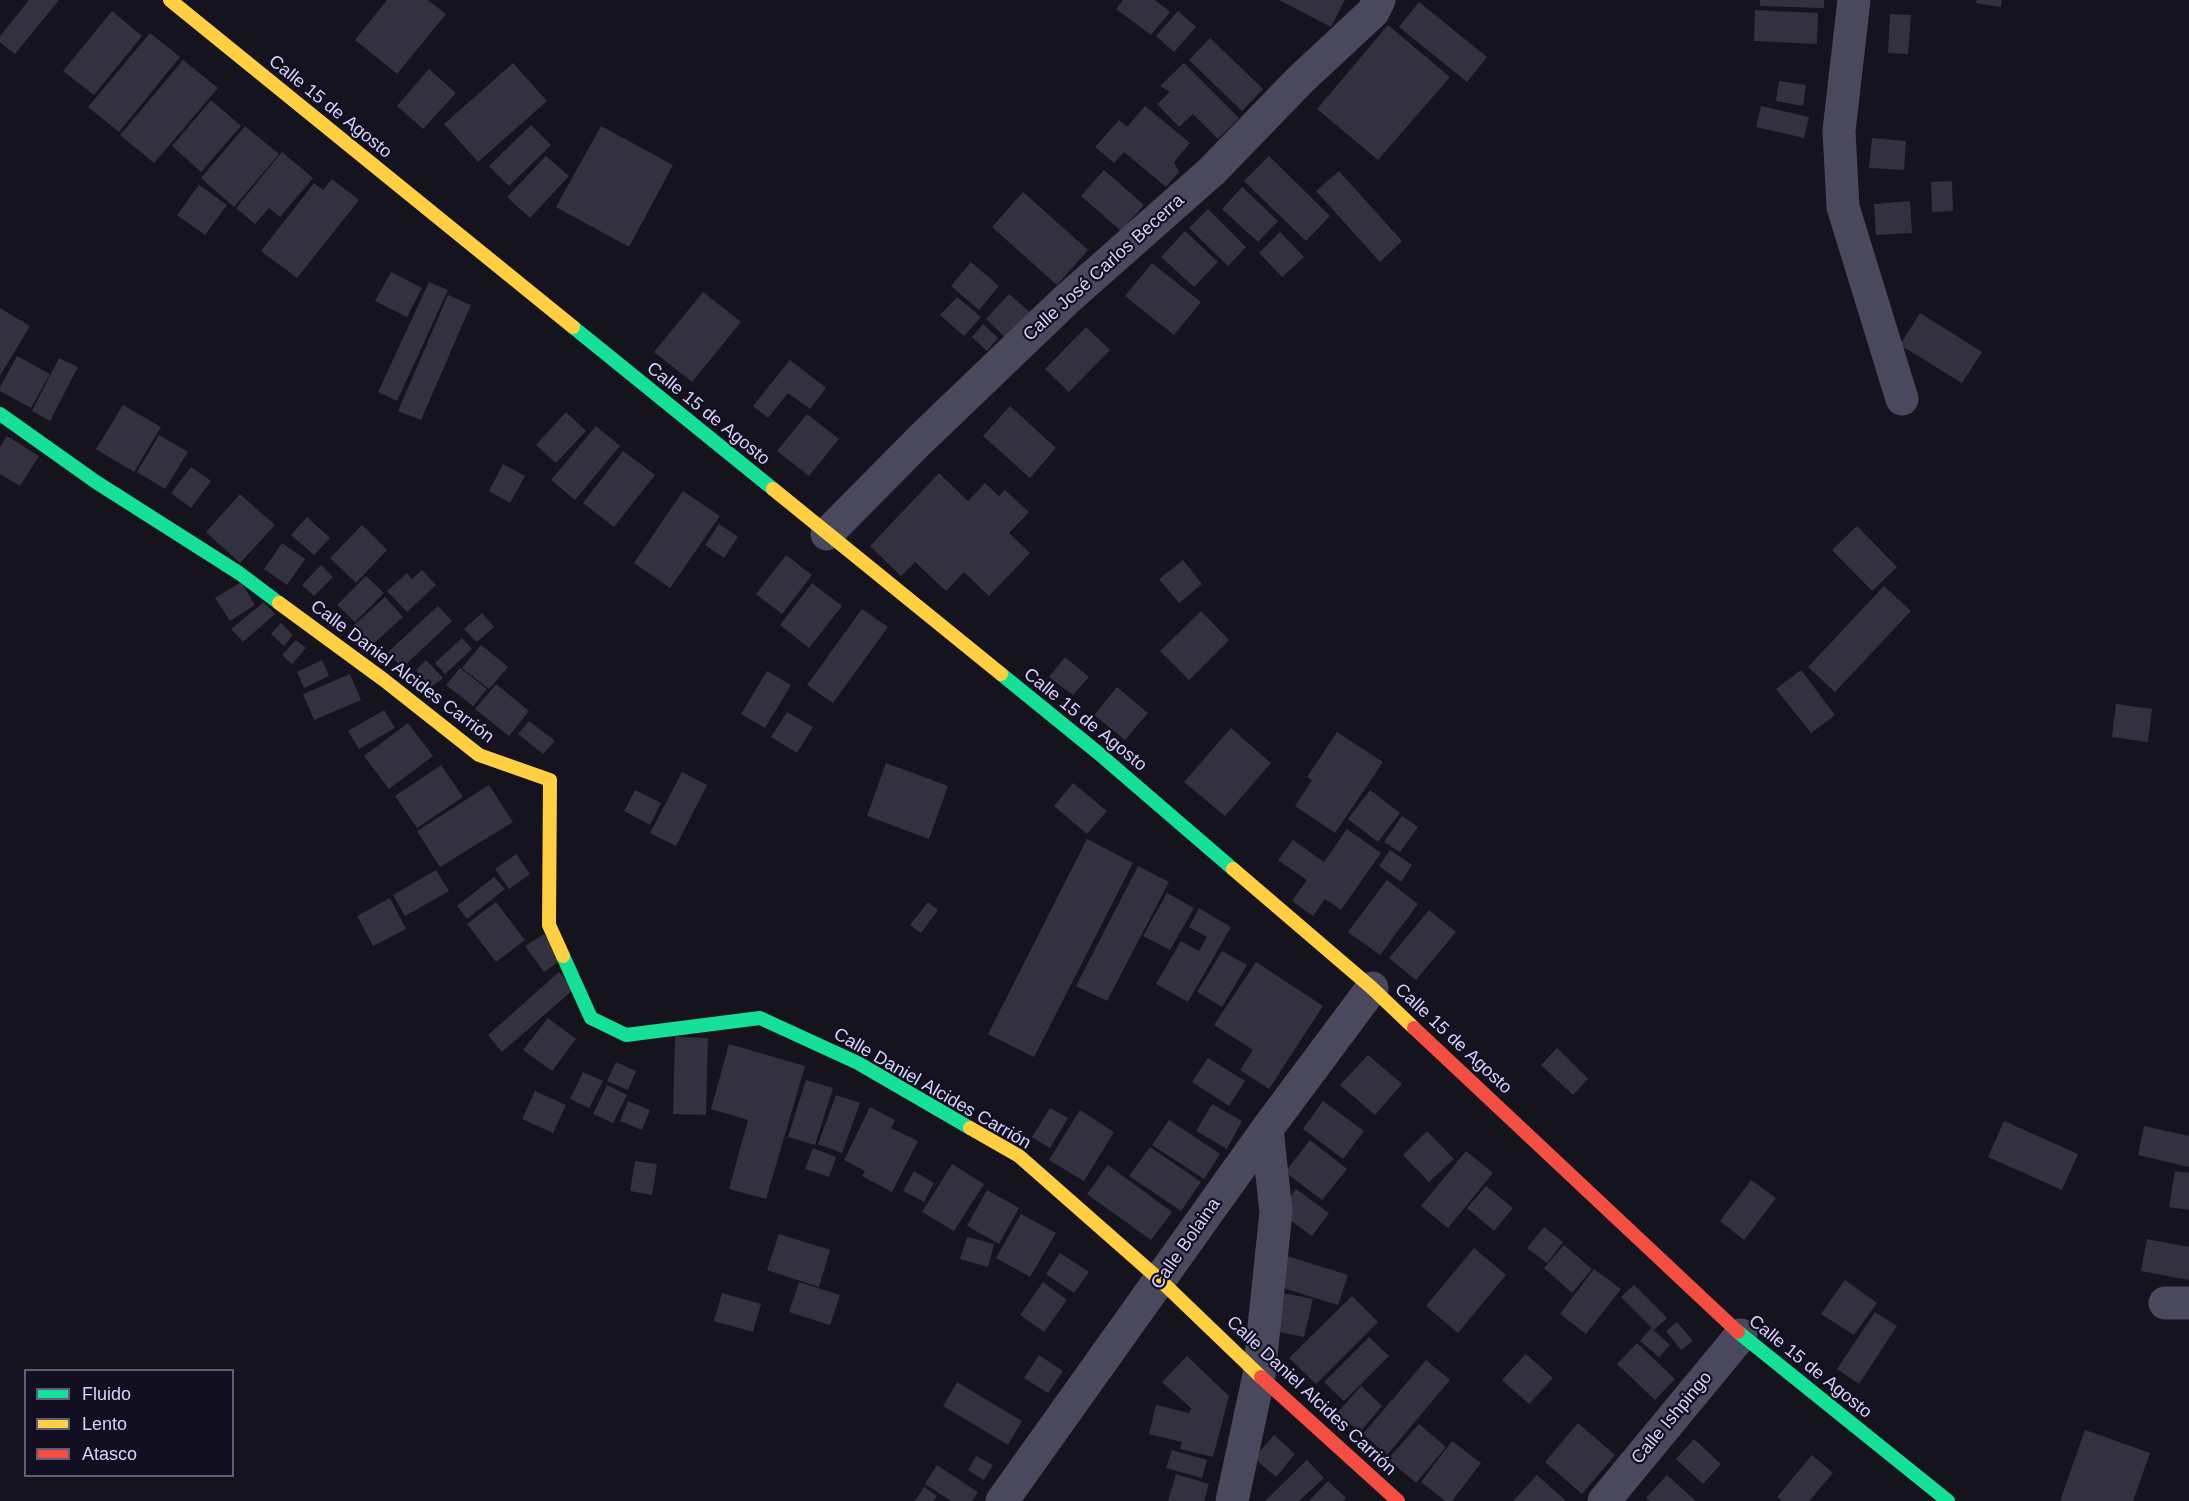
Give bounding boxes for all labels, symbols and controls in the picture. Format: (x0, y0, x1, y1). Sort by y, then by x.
street label: Calle 15 de Agosto (264, 51, 396, 163)
street label: Calle José Carlos Becerra (1019, 190, 1189, 346)
street label: Calle 15 de Agosto (642, 358, 774, 470)
street label: Calle Daniel Alcides Carrión (306, 596, 498, 748)
street label: Calle 15 de Agosto (1019, 664, 1151, 776)
street label: Calle 15 de Agosto (1390, 979, 1516, 1099)
street label: Calle Daniel Alcides Carrión (830, 1024, 1034, 1154)
street label: Calle Bolaina (1147, 1194, 1225, 1294)
street label: Calle 15 de Agosto (1744, 1311, 1876, 1423)
street label: Calle Daniel Alcides Carrión (1222, 1312, 1400, 1480)
street label: Calle Ishpingo (1627, 1367, 1717, 1469)
legend (24, 1369, 234, 1477)
text: Fluido (82, 1384, 131, 1404)
text: Lento (82, 1414, 127, 1434)
text: Atasco (82, 1444, 137, 1464)

